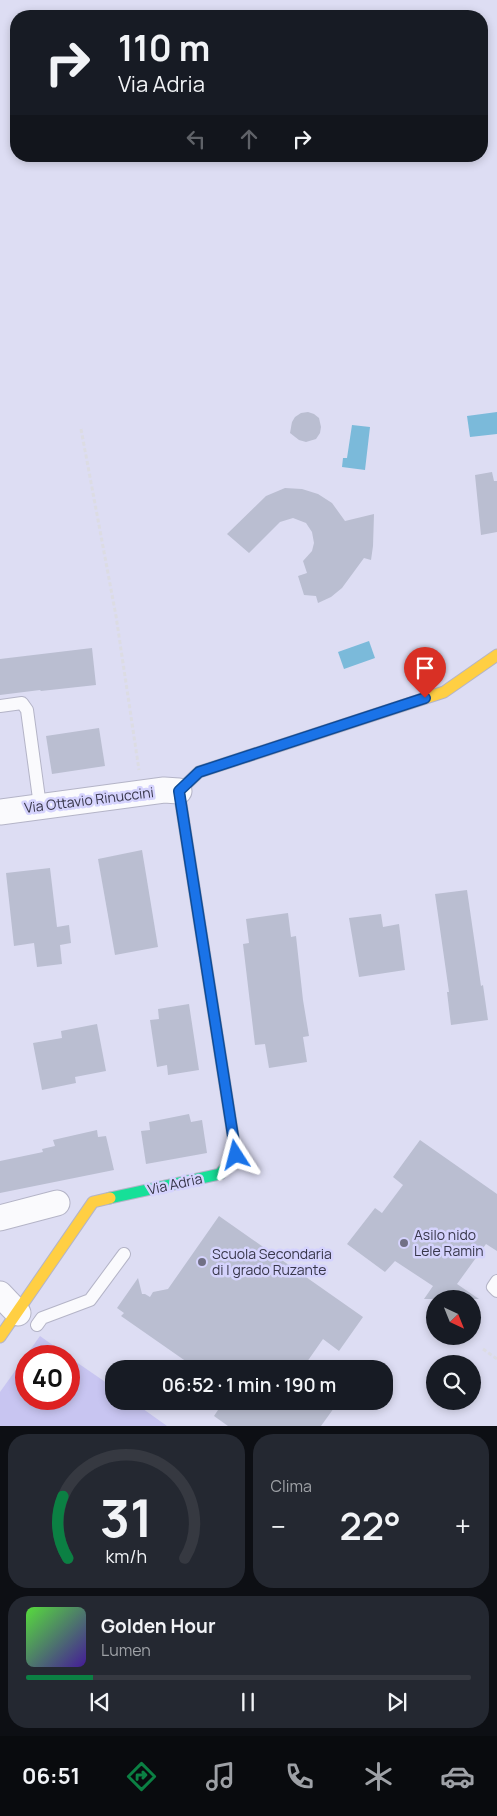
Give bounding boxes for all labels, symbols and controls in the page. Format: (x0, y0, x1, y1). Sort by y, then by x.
text: 110 m (118, 24, 210, 72)
icon: right (35, 30, 100, 95)
text: Via Adria (118, 69, 205, 99)
icon: left (182, 125, 210, 153)
icon: ahead (235, 125, 263, 153)
icon: right (288, 125, 316, 153)
pin (404, 647, 446, 698)
icon: arrive (411, 654, 439, 682)
street label: Via Ottavio Rinuccini (23, 782, 155, 817)
position arrow (209, 1128, 261, 1180)
street label: Via Adria (146, 1168, 204, 1199)
place label: Asilo nido Lele Ramin (414, 1225, 484, 1260)
marker: Asilo nido Lele Ramin (398, 1237, 410, 1249)
place label: Scuola Secondaria di I grado Ruzante (212, 1244, 332, 1279)
marker: Scuola Secondaria di I grado Ruzante (196, 1256, 208, 1268)
north arrow (426, 1290, 481, 1345)
map controls (426, 1290, 481, 1410)
speed limit sign: 40 (15, 1345, 80, 1410)
button: search (426, 1355, 481, 1410)
text: 06:52 · 1 min · 190 m (162, 1372, 336, 1398)
text: Clima (271, 1475, 312, 1497)
text: 31 (100, 1482, 153, 1553)
text: 22° (339, 1499, 401, 1551)
text: − (271, 1507, 286, 1545)
text: + (455, 1507, 471, 1545)
text: km/h (105, 1544, 147, 1568)
text: Golden Hour (101, 1613, 215, 1639)
text: Lumen (101, 1639, 151, 1661)
icon: previous (86, 1688, 114, 1716)
icon: pause (234, 1688, 262, 1716)
icon: next (383, 1688, 411, 1716)
icon: directions (124, 1759, 159, 1794)
icon: music (203, 1759, 238, 1794)
icon: phone (282, 1759, 317, 1794)
icon: climate (361, 1759, 396, 1794)
icon: car (440, 1759, 475, 1794)
text: 06:51 (22, 1761, 80, 1791)

